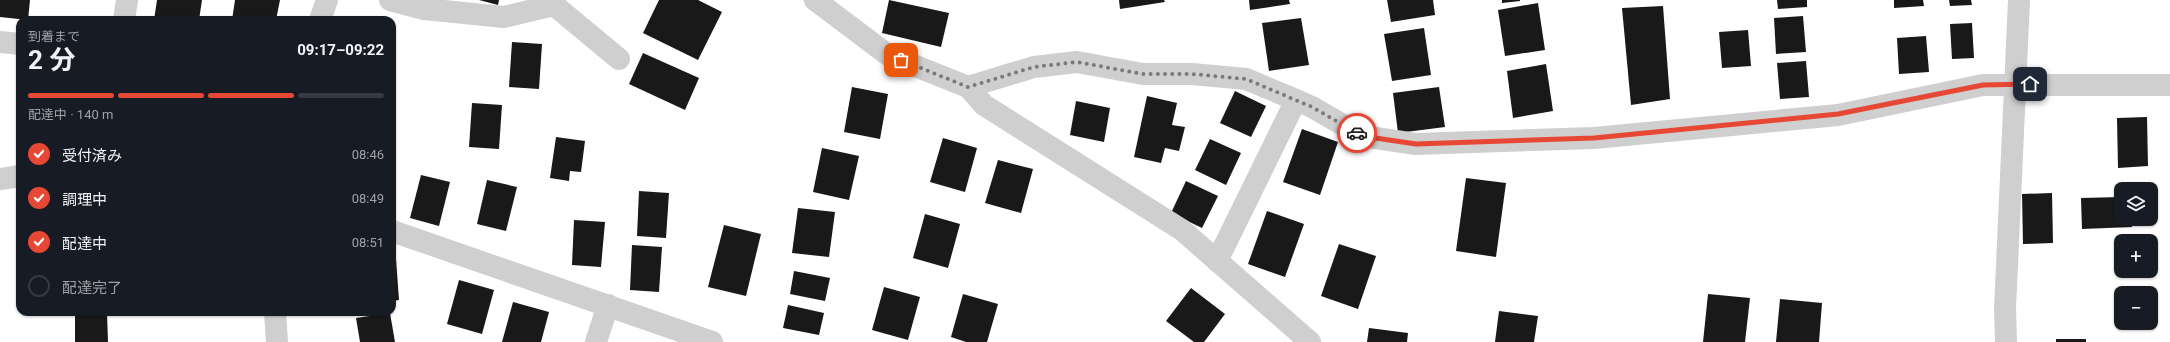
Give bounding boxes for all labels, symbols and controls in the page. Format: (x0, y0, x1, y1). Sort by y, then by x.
text: 到着まで (28, 29, 80, 44)
text: 09:17–09:22 (297, 41, 384, 59)
pin (884, 43, 918, 77)
text: 2 分 (28, 45, 75, 75)
icon: bag (890, 49, 912, 71)
pin (2013, 67, 2047, 101)
icon: home (2019, 73, 2041, 95)
text: 配達中 · 140 m (28, 107, 113, 122)
courier (1337, 113, 1377, 153)
icon: car (1346, 122, 1368, 144)
icon: check (28, 143, 50, 165)
text: 受付済み (62, 147, 122, 165)
text: 08:46 (352, 147, 384, 162)
map controls (2114, 182, 2158, 330)
button: layers (2114, 182, 2158, 226)
icon: check (28, 187, 50, 209)
text: 調理中 (62, 191, 107, 209)
text: 08:49 (352, 191, 384, 206)
icon: check (28, 231, 50, 253)
button: + (2114, 234, 2158, 278)
text: 配達中 (62, 235, 107, 253)
text: 08:51 (352, 235, 384, 250)
text: 配達完了 (62, 279, 122, 297)
button: − (2114, 286, 2158, 330)

